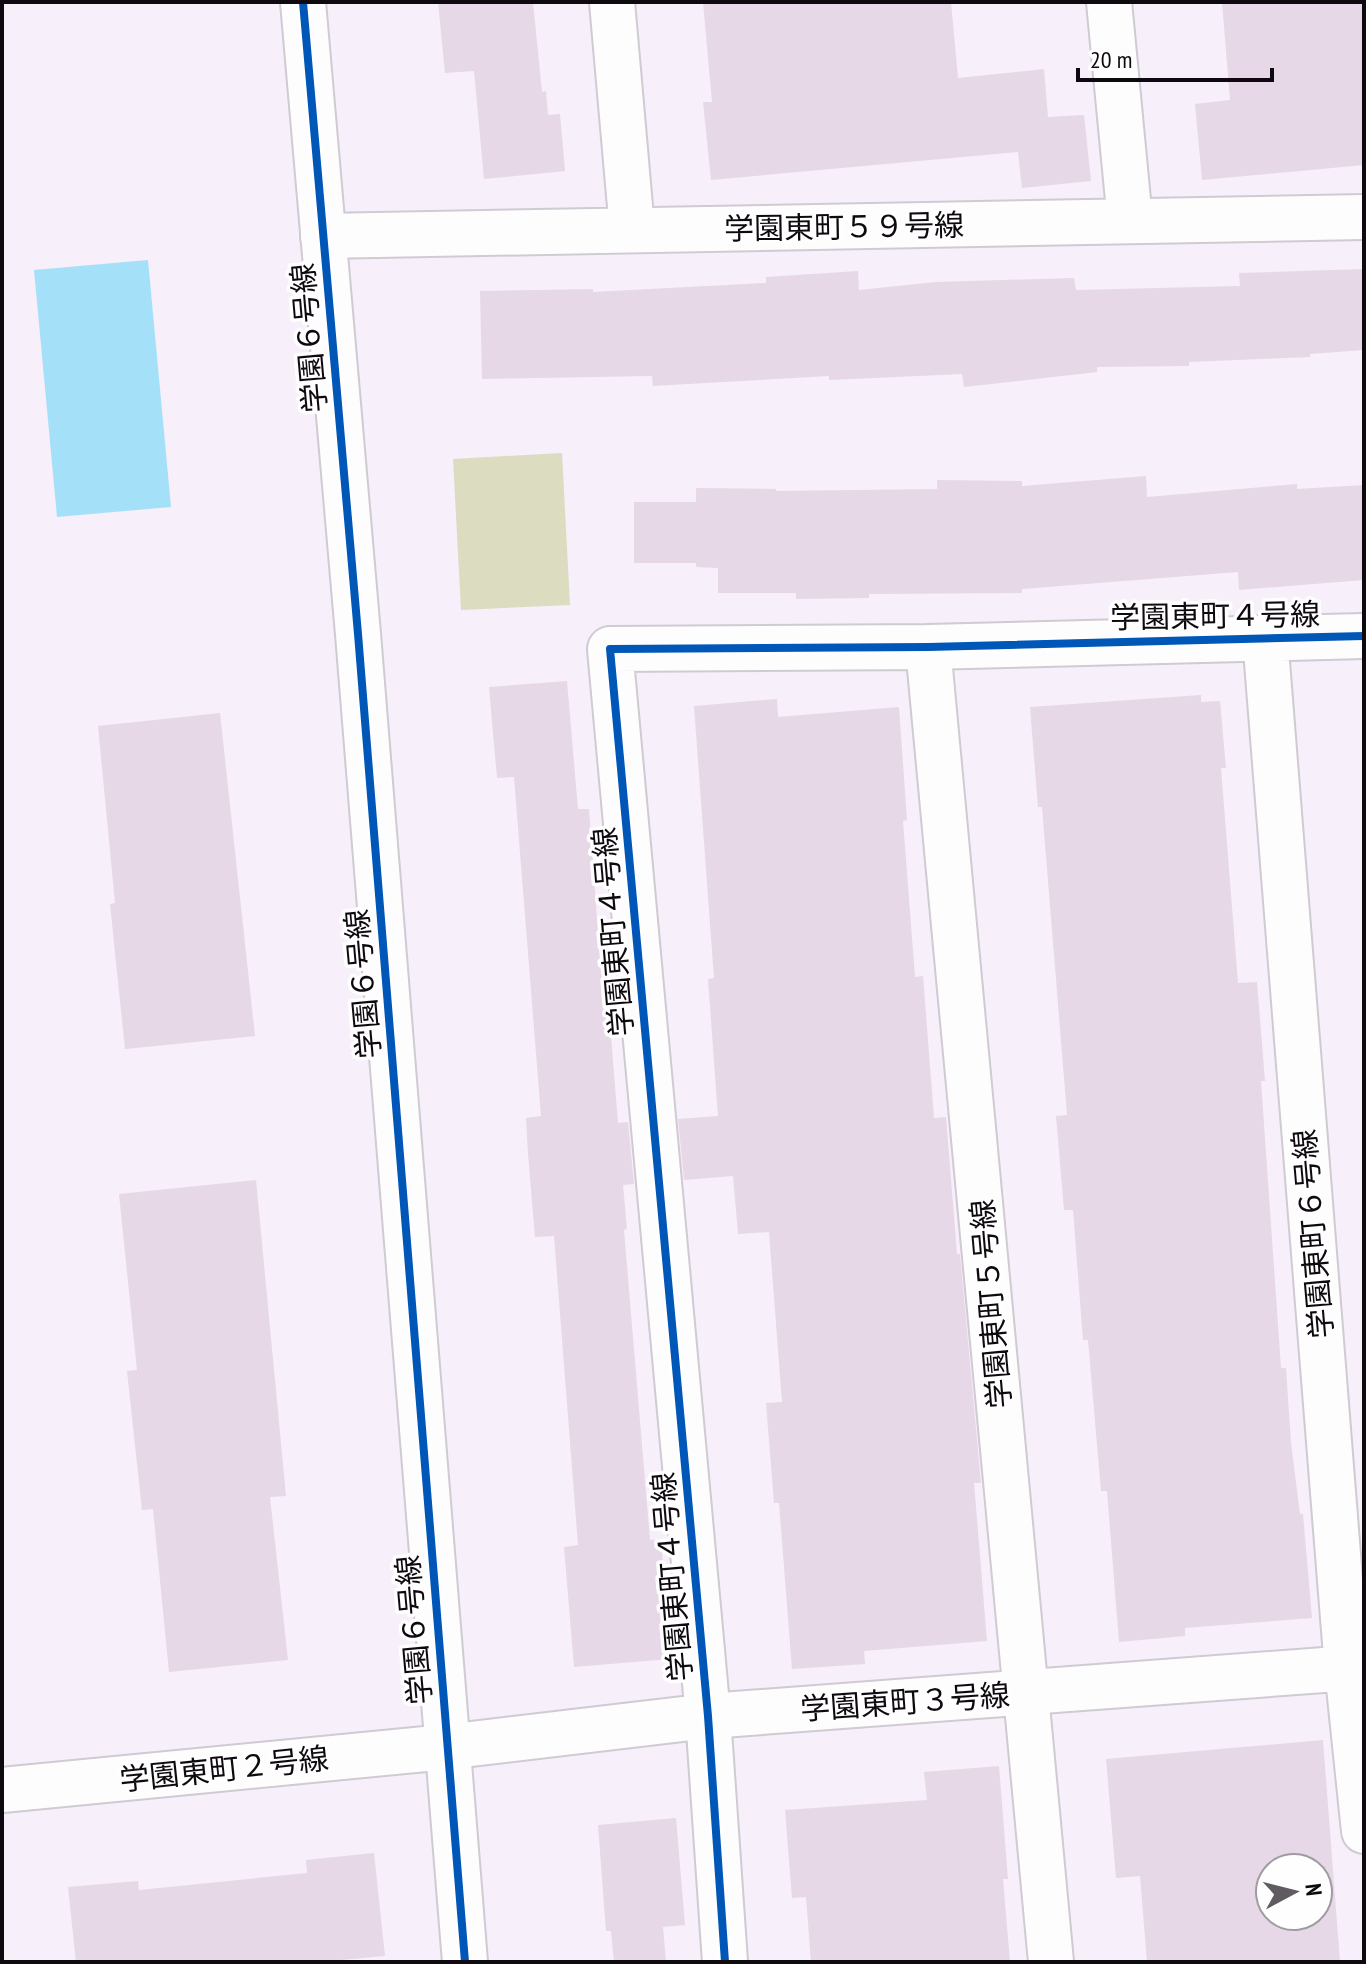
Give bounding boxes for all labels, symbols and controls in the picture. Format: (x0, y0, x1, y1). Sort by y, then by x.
scale bar (1078, 32, 1272, 82)
text: 20 m (1090, 44, 1132, 75)
street label: 学園東町５９号線 (724, 204, 964, 248)
street label: 学園６号線 (282, 262, 334, 414)
street label: 学園東町４号線 (1110, 594, 1320, 636)
street label: 学園東町４号線 (583, 826, 641, 1038)
street label: 学園６号線 (336, 908, 388, 1060)
street label: 学園東町６号線 (1283, 1128, 1341, 1340)
street label: 学園東町５号線 (961, 1198, 1019, 1410)
street label: 学園東町４号線 (642, 1471, 700, 1683)
street label: 学園６号線 (387, 1554, 439, 1706)
street label: 学園東町３号線 (799, 1674, 1011, 1728)
street label: 学園東町２号線 (118, 1738, 330, 1798)
north arrow (1254, 1852, 1334, 1932)
text: N (1299, 1882, 1328, 1897)

